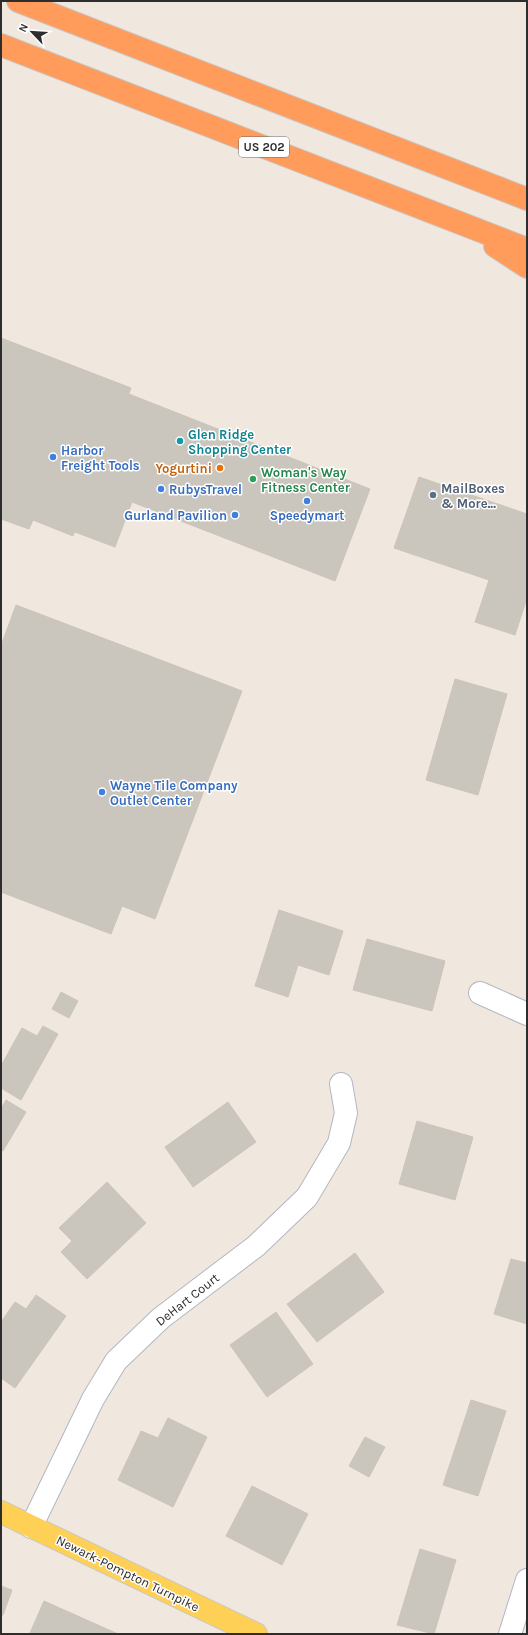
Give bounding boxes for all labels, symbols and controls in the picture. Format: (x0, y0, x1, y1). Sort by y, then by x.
north arrow (12, 12, 52, 52)
text: N (16, 22, 31, 34)
road number: US 202 (239, 137, 289, 157)
place label: Glen Ridge Shopping Center (188, 427, 292, 457)
marker: Glen Ridge Shopping Center (175, 436, 185, 446)
place label: Harbor Freight Tools (61, 443, 140, 473)
marker: Harbor Freight Tools (48, 452, 58, 462)
place label: Yogurtini (155, 461, 212, 476)
marker: Yogurtini (215, 463, 225, 473)
place label: Woman's Way Fitness Center (261, 465, 351, 495)
marker: Woman's Way Fitness Center (248, 474, 258, 484)
place label: MailBoxes & More... (441, 481, 505, 511)
place label: RubysTravel (169, 482, 242, 497)
marker: RubysTravel (156, 484, 166, 494)
marker: MailBoxes & More... (428, 490, 438, 500)
marker: Speedymart (302, 496, 312, 506)
place label: Gurland Pavilion (124, 508, 227, 523)
place label: Speedymart (270, 508, 344, 523)
marker: Gurland Pavilion (230, 510, 240, 520)
place label: Wayne Tile Company Outlet Center (110, 778, 238, 808)
marker: Wayne Tile Company Outlet Center (97, 787, 107, 797)
street label: DeHart Court (153, 1270, 222, 1329)
street label: Newark-Pompton Turnpike (54, 1532, 202, 1615)

